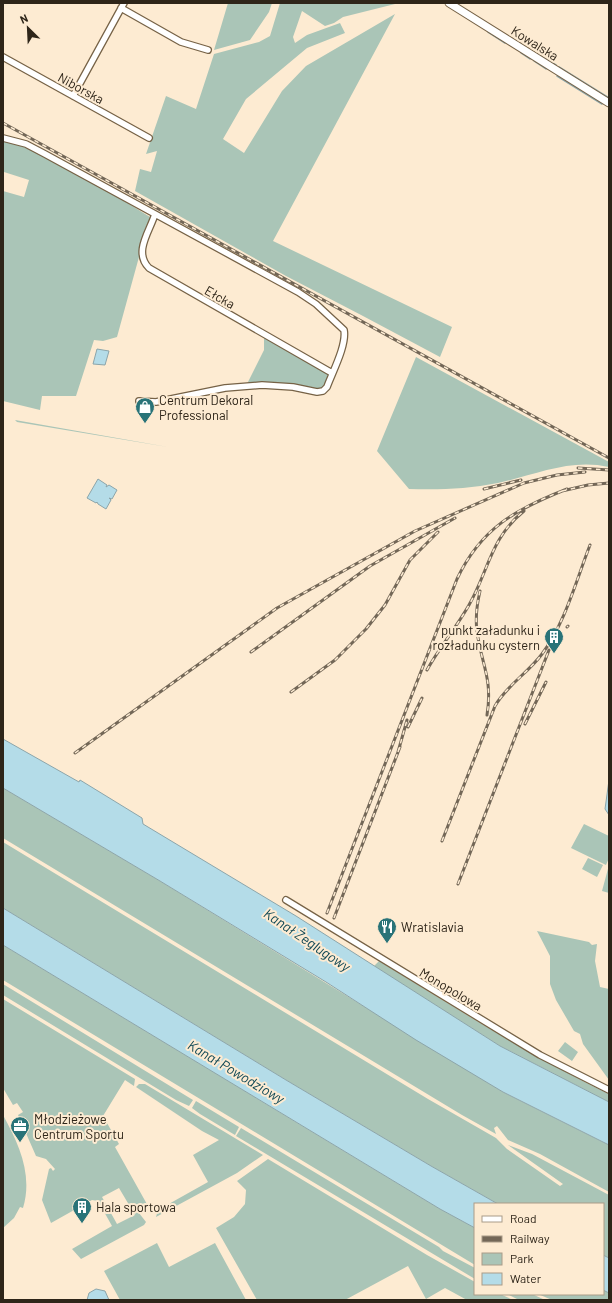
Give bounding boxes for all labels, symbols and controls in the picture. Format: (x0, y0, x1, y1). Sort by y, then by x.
north arrow (8, 8, 48, 48)
text: N (18, 11, 30, 26)
street label: Kowalska (508, 22, 562, 64)
street label: Niborska (55, 69, 107, 107)
street label: Ełcka (202, 282, 238, 312)
place label: Centrum Dekoral Professional (159, 392, 253, 423)
shop icon: Centrum Dekoral Professional (134, 396, 156, 424)
place label: punkt załadunku i rozładunku cystern (433, 622, 540, 653)
building icon: punkt załadunku i rozładunku cystern (543, 626, 565, 654)
water label: Kanał Żeglugowy (261, 904, 354, 975)
restaurant icon: Wratislavia (376, 916, 398, 944)
place label: Wratislavia (401, 919, 464, 935)
street label: Monopolowa (417, 964, 485, 1014)
water label: Kanał Powodziowy (185, 1036, 288, 1107)
place label: Młodzieżowe Centrum Sportu (34, 1111, 124, 1142)
office icon: Młodzieżowe Centrum Sportu (9, 1115, 31, 1143)
building icon: Hala sportowa (71, 1196, 93, 1224)
place label: Hala sportowa (96, 1199, 176, 1215)
legend (474, 1203, 604, 1295)
text: Road (510, 1211, 537, 1225)
text: Railway (510, 1231, 550, 1245)
text: Park (510, 1251, 534, 1265)
text: Water (510, 1271, 542, 1285)

